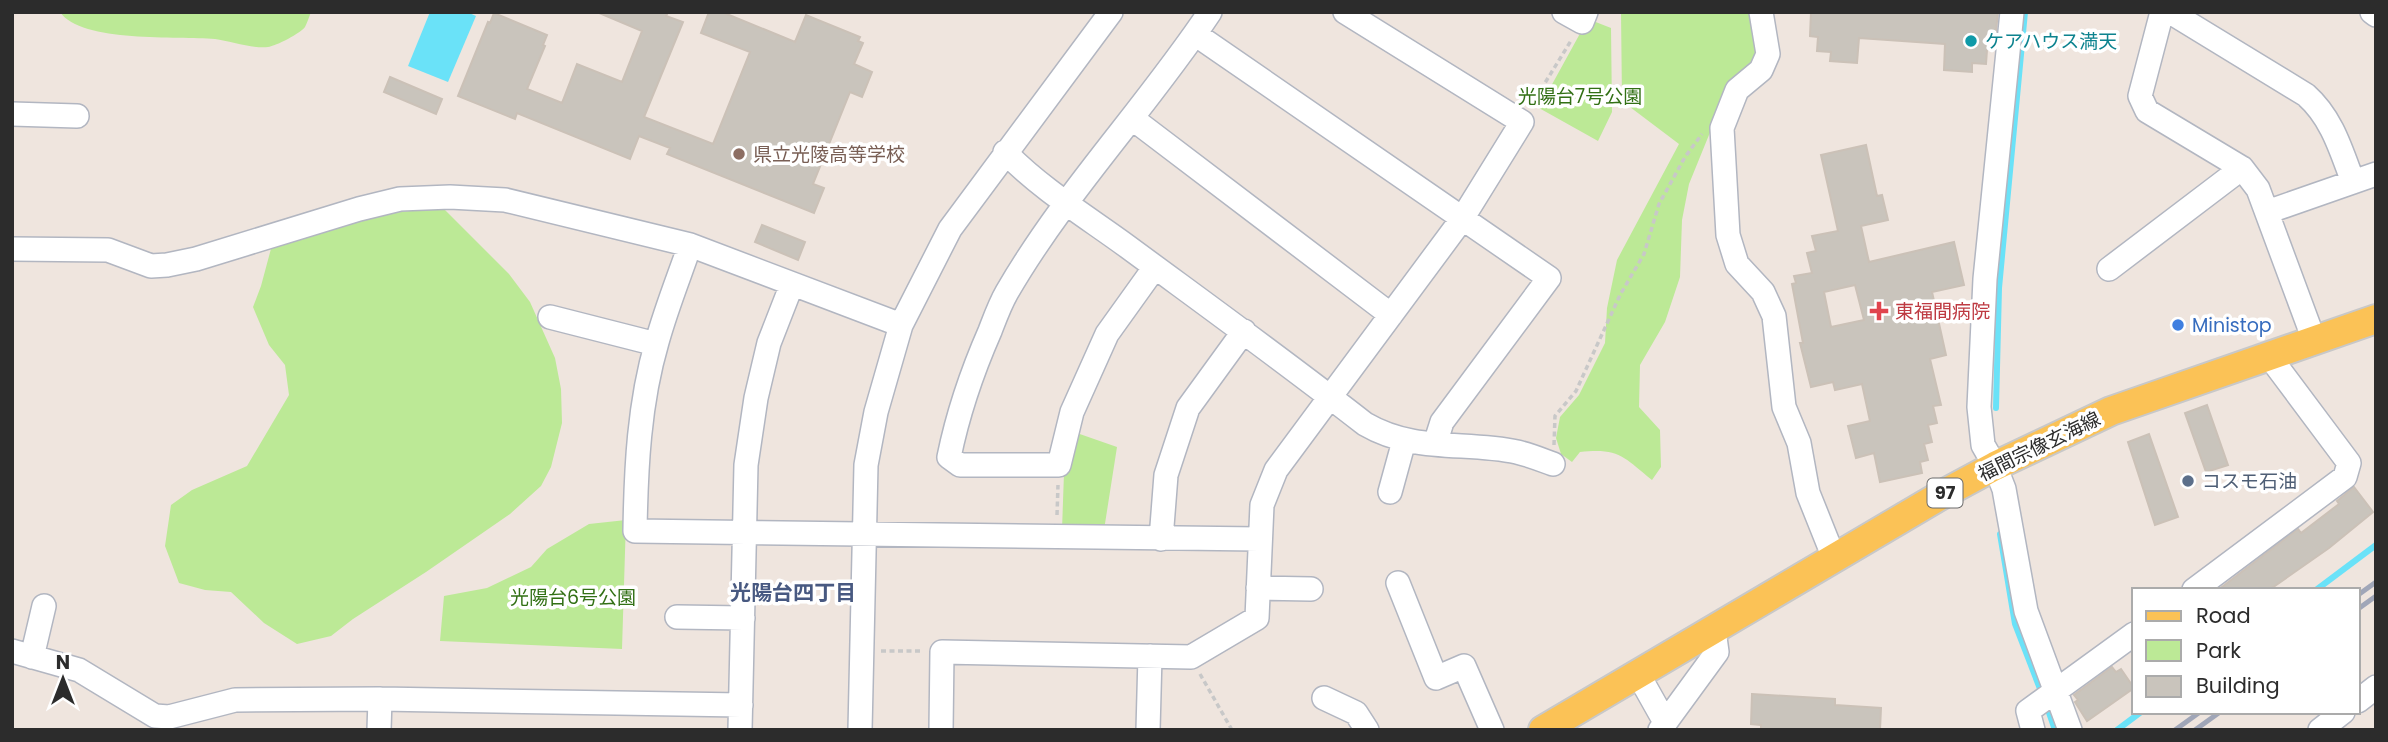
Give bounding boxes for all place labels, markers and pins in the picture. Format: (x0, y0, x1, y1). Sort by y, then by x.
place label: ケアハウス満天 (1985, 28, 2117, 55)
marker: ケアハウス満天 (1963, 33, 1979, 49)
place label: 県立光陵高等学校 (753, 141, 905, 168)
marker: 県立光陵高等学校 (731, 146, 747, 162)
place label: 東福間病院 (1895, 298, 1990, 325)
marker: 東福間病院 (1869, 301, 1889, 321)
place label: Ministop (2192, 312, 2272, 339)
marker: Ministop (2170, 317, 2186, 333)
place label: コスモ石油 (2202, 468, 2297, 495)
marker: コスモ石油 (2180, 473, 2196, 489)

